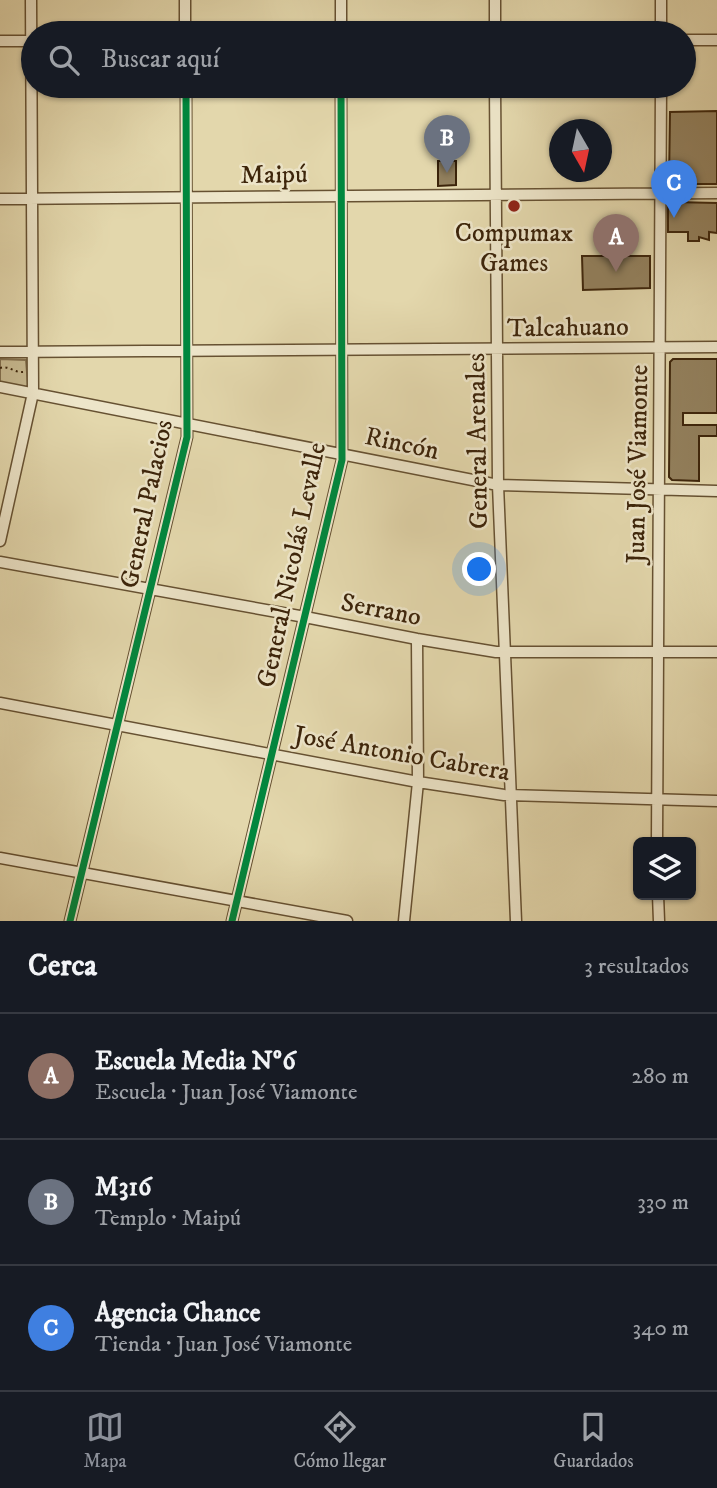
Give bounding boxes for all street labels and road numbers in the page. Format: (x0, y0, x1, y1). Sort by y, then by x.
street label: Maipú (240, 158, 308, 192)
street label: Talcahuano (507, 310, 629, 346)
street label: General Arenales (460, 353, 496, 529)
street label: Juan José Viamonte (620, 364, 656, 566)
street label: General Palacios (113, 417, 181, 591)
street label: Rincón (362, 420, 442, 468)
street label: General Nicolás Levalle (250, 439, 334, 691)
street label: Serrano (338, 586, 424, 634)
street label: José Antonio Cabrera (290, 718, 512, 789)

